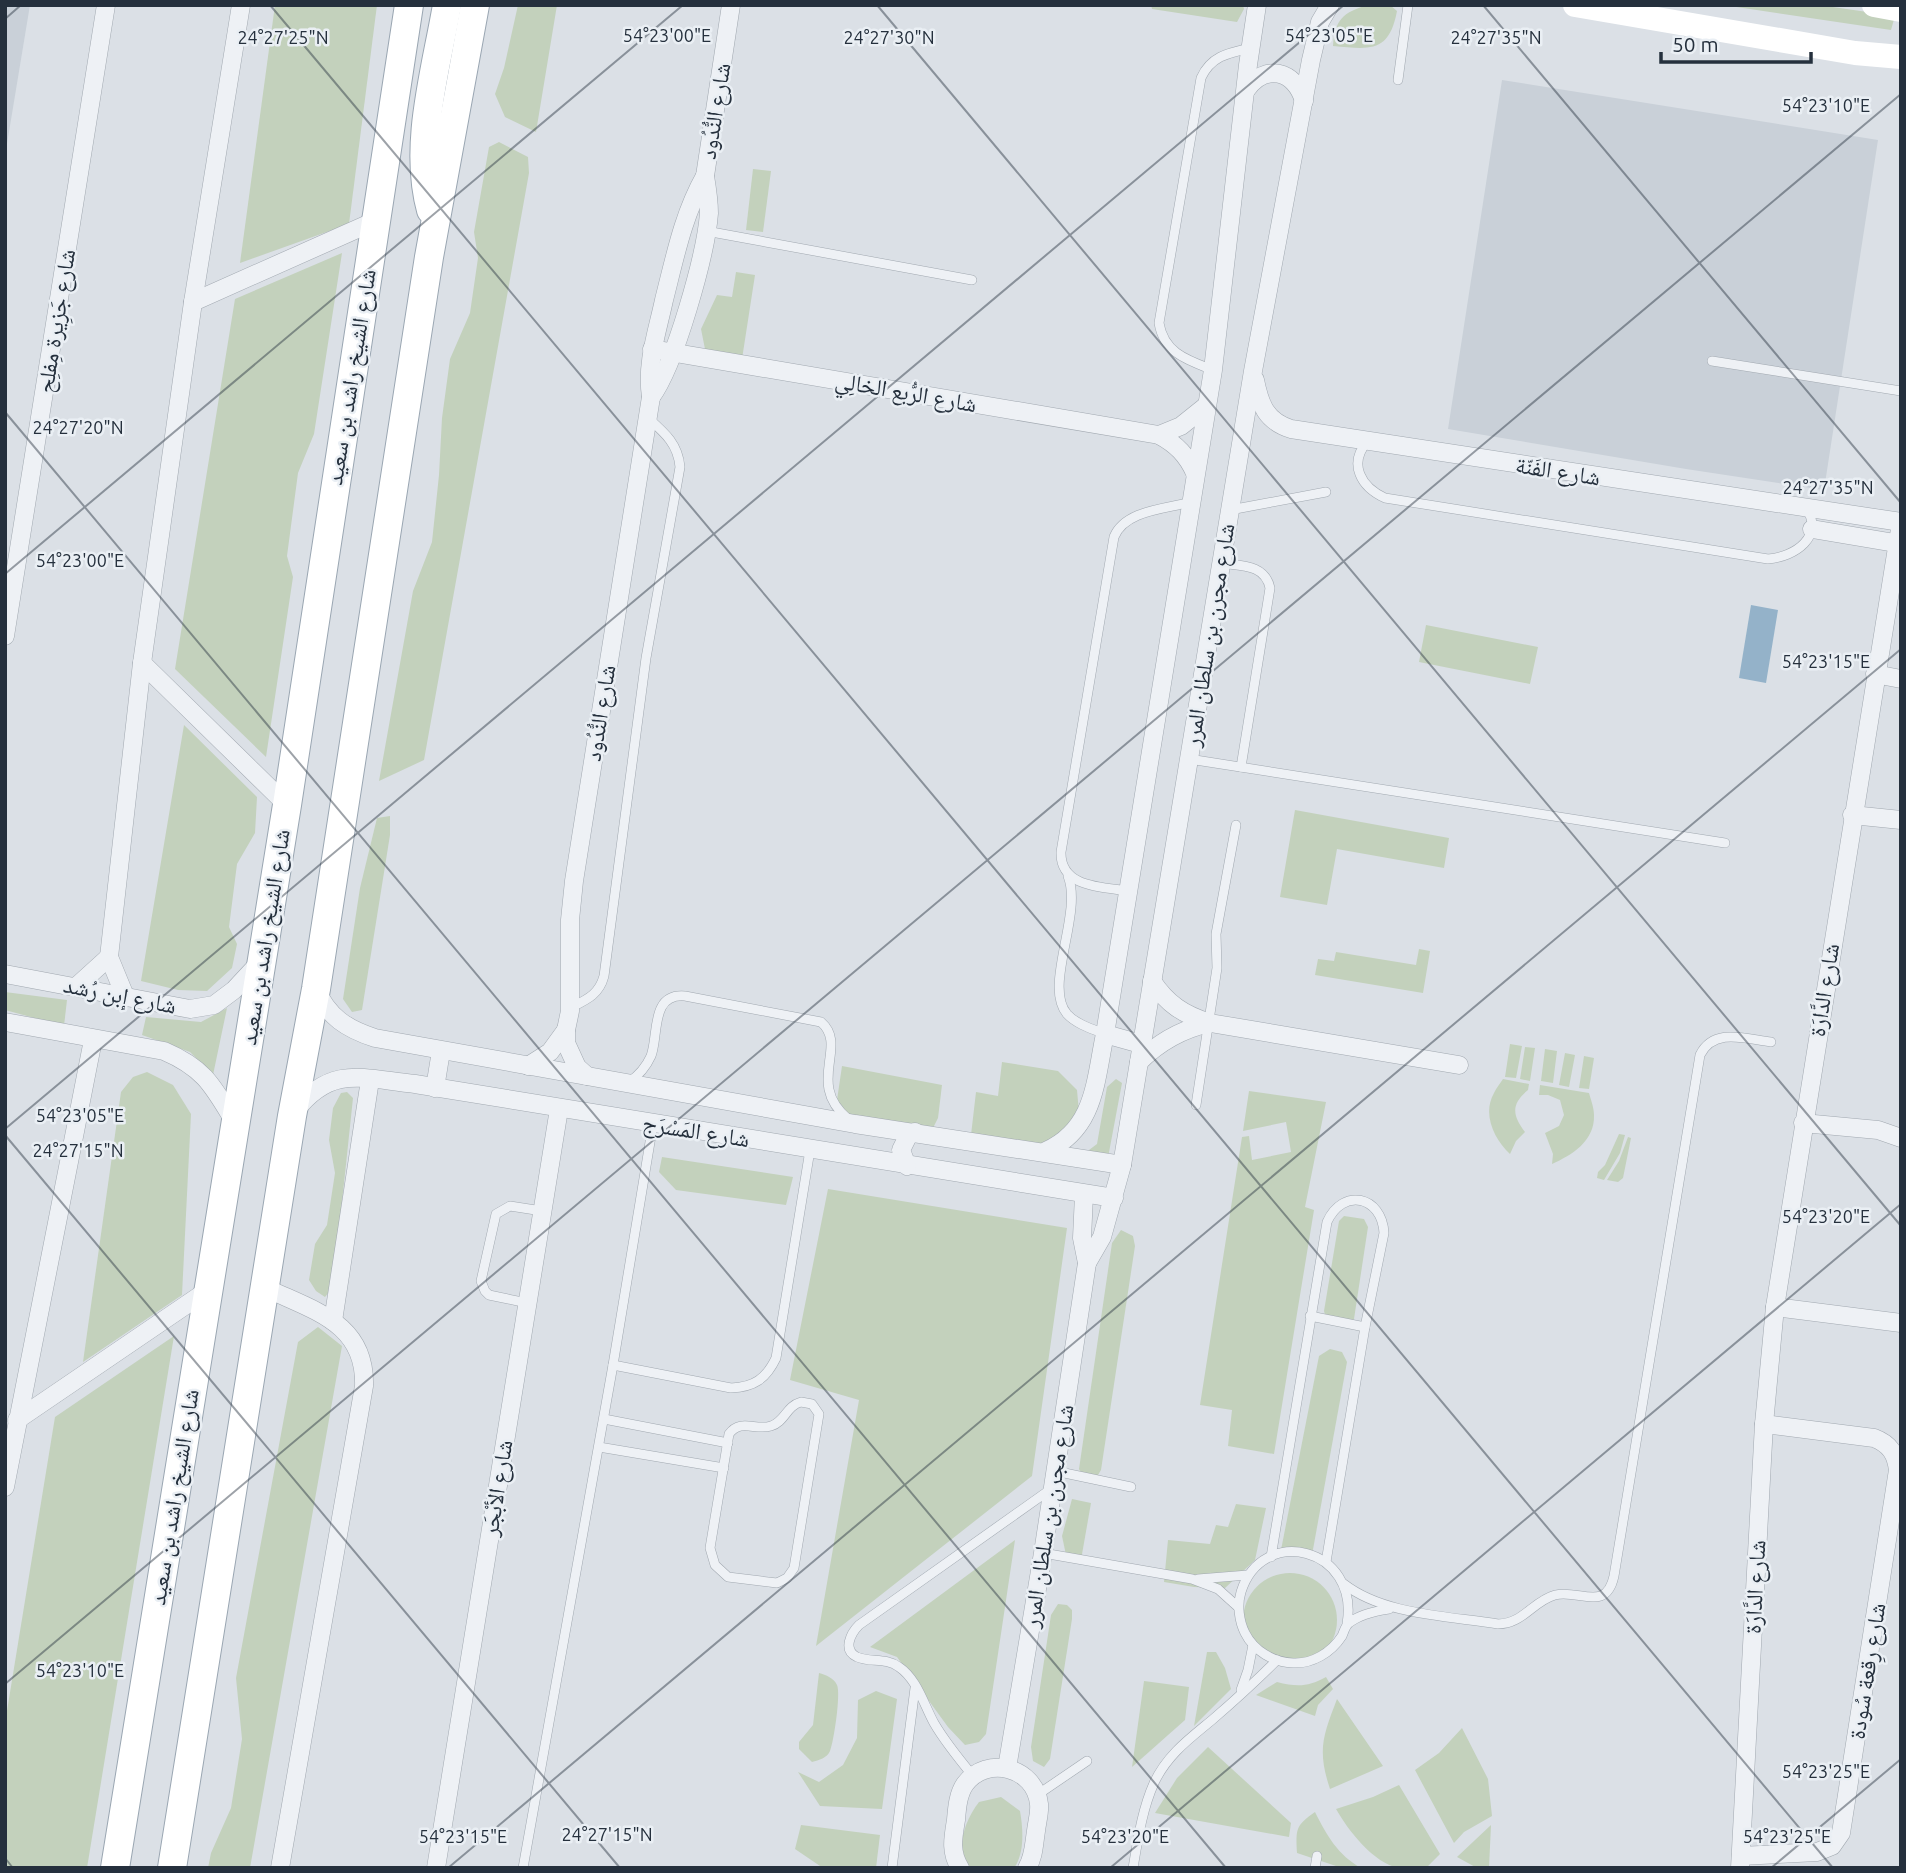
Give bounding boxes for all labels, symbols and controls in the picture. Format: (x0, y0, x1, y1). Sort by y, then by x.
scale bar (1661, 21, 1812, 65)
text: 54°23'00"E (623, 25, 711, 45)
text: 54°23'05"E (1285, 25, 1373, 45)
text: 24°27'25"N (237, 27, 329, 47)
text: 24°27'30"N (843, 27, 935, 47)
text: 24°27'35"N (1450, 27, 1542, 47)
text: 50 m (1672, 32, 1719, 56)
street label: شارع النُّدُود (695, 61, 737, 161)
text: 54°23'10"E (1782, 95, 1870, 115)
street label: شارع جَزِيرة مِفلِح (32, 247, 84, 395)
street label: شارع الشيخ راشد بن سعيد (321, 267, 383, 487)
street label: شارع الرُّبع الخالِي (832, 367, 979, 423)
text: 24°27'20"N (32, 417, 124, 437)
street label: شارع الفَنّة (1513, 451, 1602, 492)
text: 24°27'35"N (1782, 477, 1874, 497)
street label: شارع مجرن بن سلطان المرر (1178, 522, 1241, 750)
text: 54°23'00"E (36, 550, 124, 570)
text: 54°23'15"E (1782, 651, 1870, 671)
street label: شارع النُّدُود (580, 663, 622, 763)
street label: شارع الشيخ راشد بن سعيد (235, 827, 297, 1047)
street label: شارع الدَّارَة (1804, 942, 1846, 1039)
street label: شارع إبن رُشد (61, 971, 179, 1021)
text: 54°23'05"E (36, 1105, 124, 1125)
street label: شارع المَسْرَج (640, 1110, 751, 1154)
text: 24°27'15"N (32, 1140, 124, 1160)
text: 54°23'20"E (1782, 1206, 1870, 1226)
street label: شارع الشيخ راشد بن سعيد (144, 1387, 206, 1607)
street label: شارع مجرن بن سلطان المرر (1017, 1403, 1080, 1631)
street label: شارع الأبْجَر (476, 1438, 519, 1539)
street label: شارع الدَّارَة (1740, 1539, 1772, 1635)
street label: شارع رِقعة سُودة (1843, 1601, 1895, 1742)
text: 54°23'10"E (36, 1660, 124, 1680)
text: 54°23'25"E (1782, 1761, 1870, 1781)
text: 24°27'15"N (561, 1824, 653, 1844)
text: 54°23'15"E (419, 1826, 507, 1846)
text: 54°23'20"E (1081, 1826, 1169, 1846)
text: 54°23'25"E (1743, 1826, 1831, 1846)

